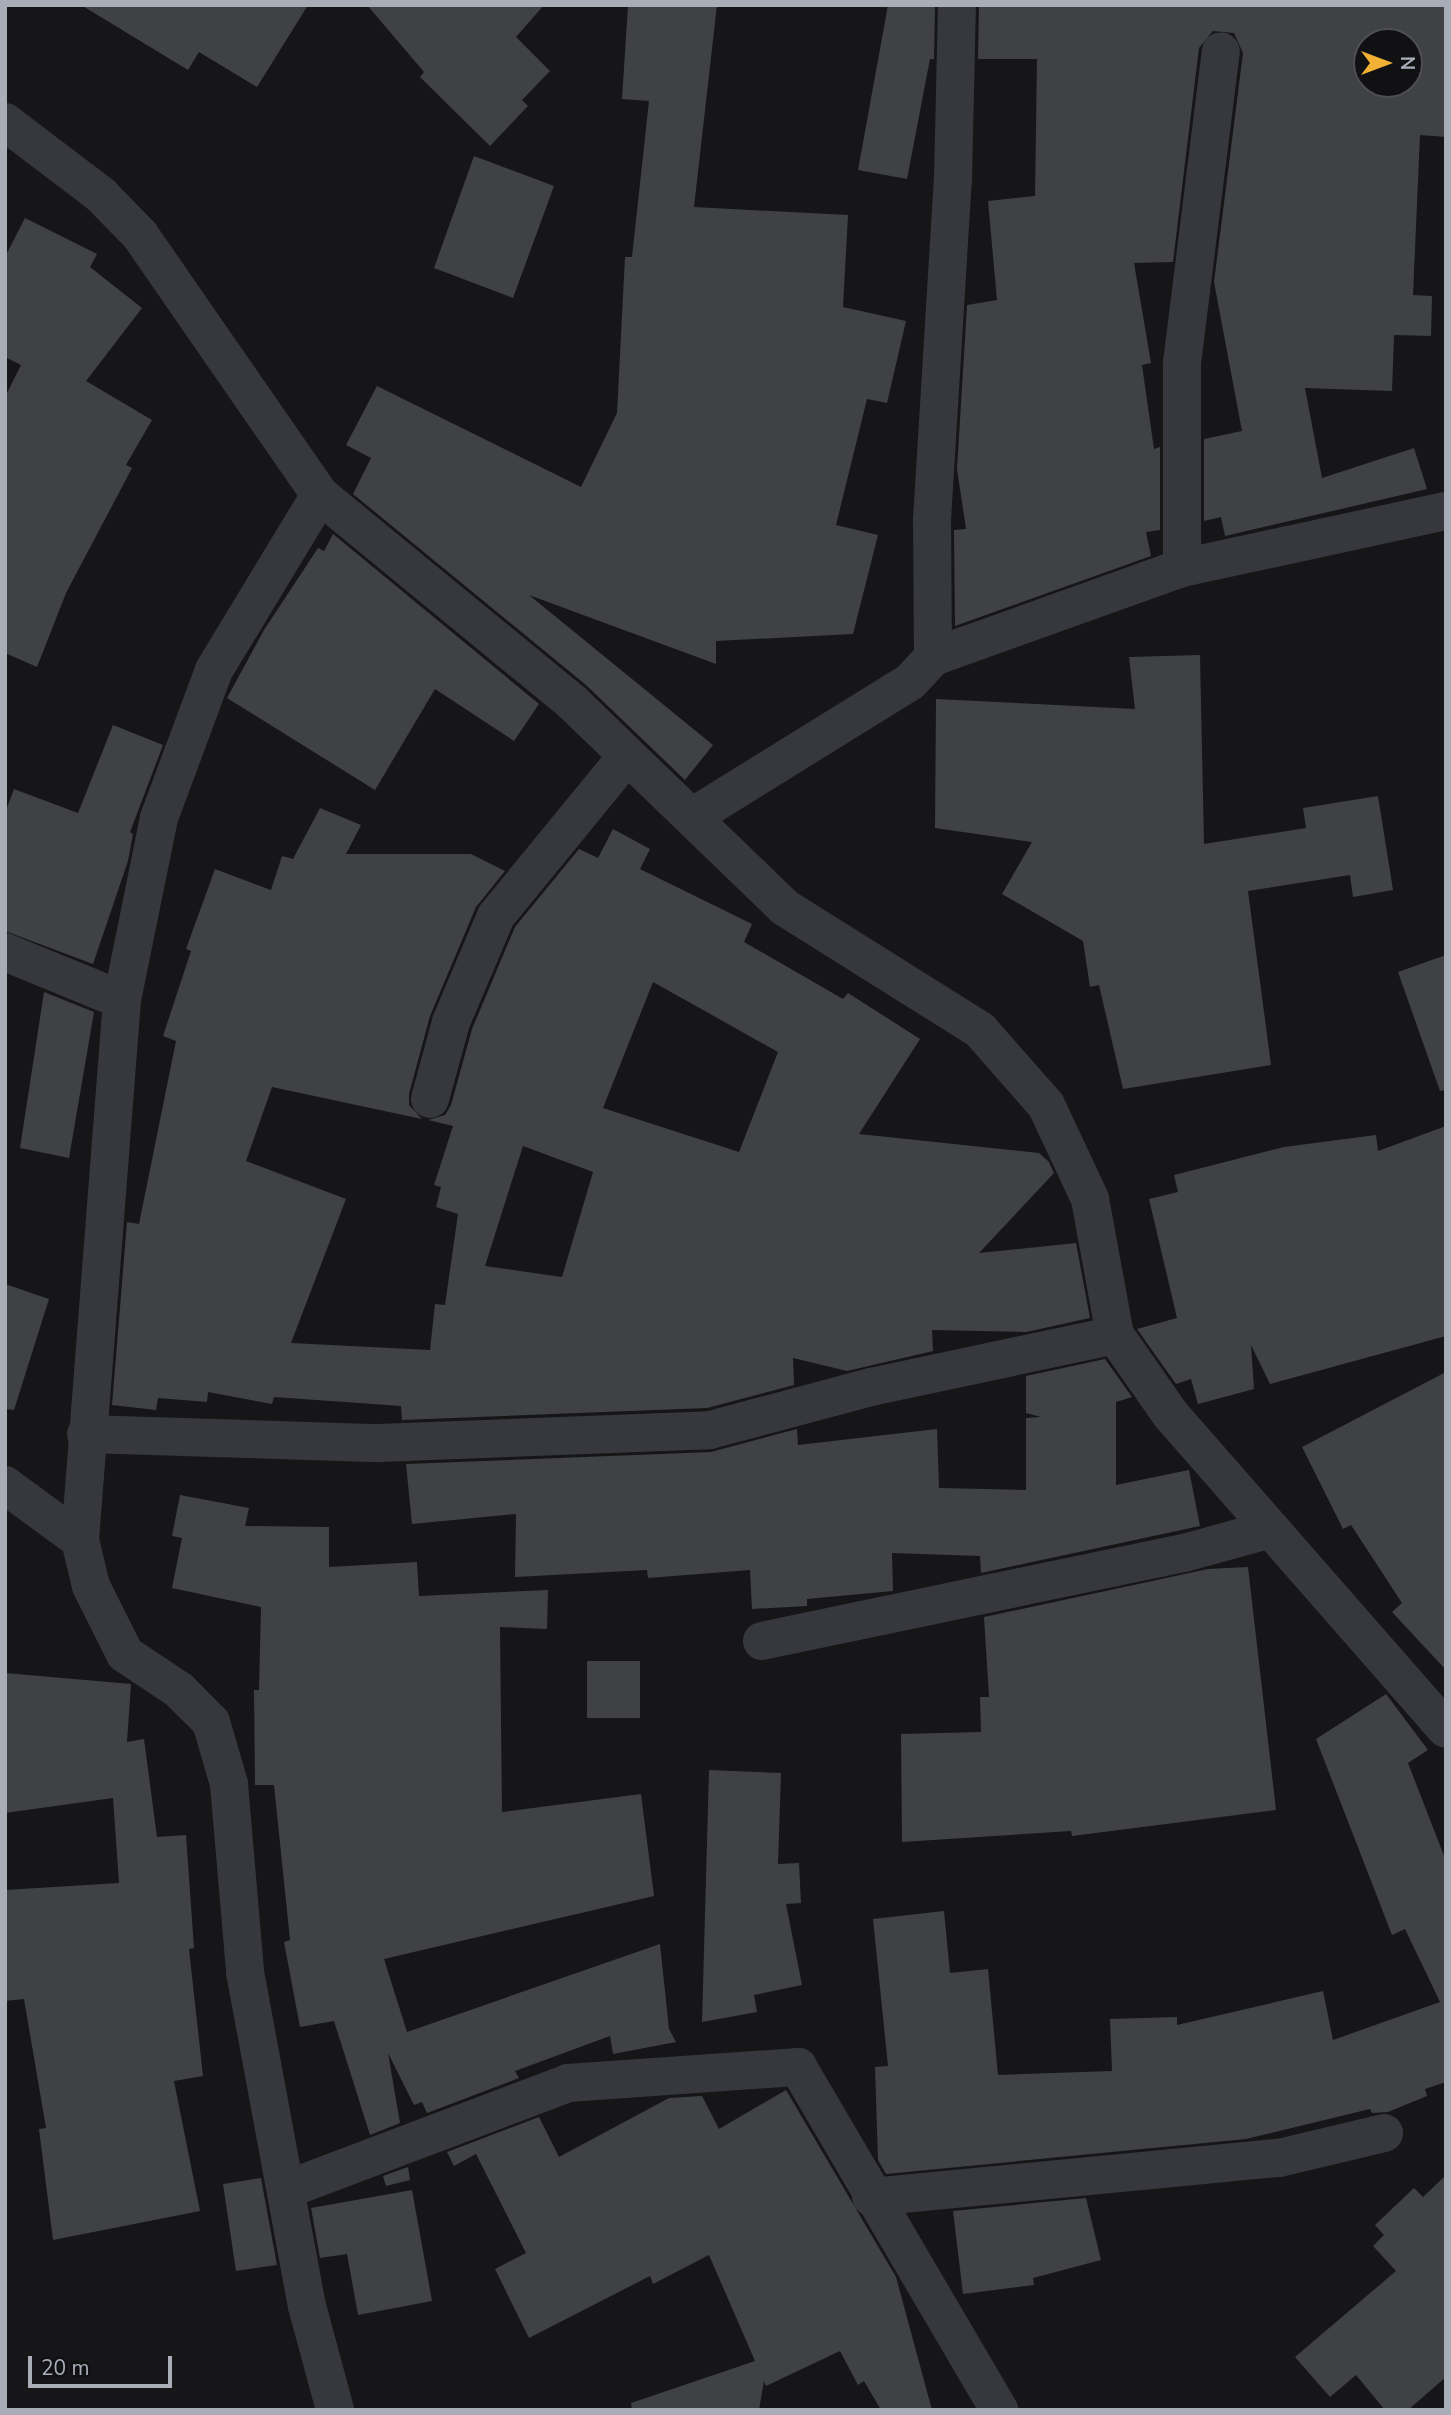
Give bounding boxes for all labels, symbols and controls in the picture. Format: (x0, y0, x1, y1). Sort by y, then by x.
north arrow (1353, 28, 1423, 98)
text: N (1394, 56, 1420, 70)
scale bar (32, 2342, 175, 2386)
text: 20 m (41, 2354, 90, 2382)

